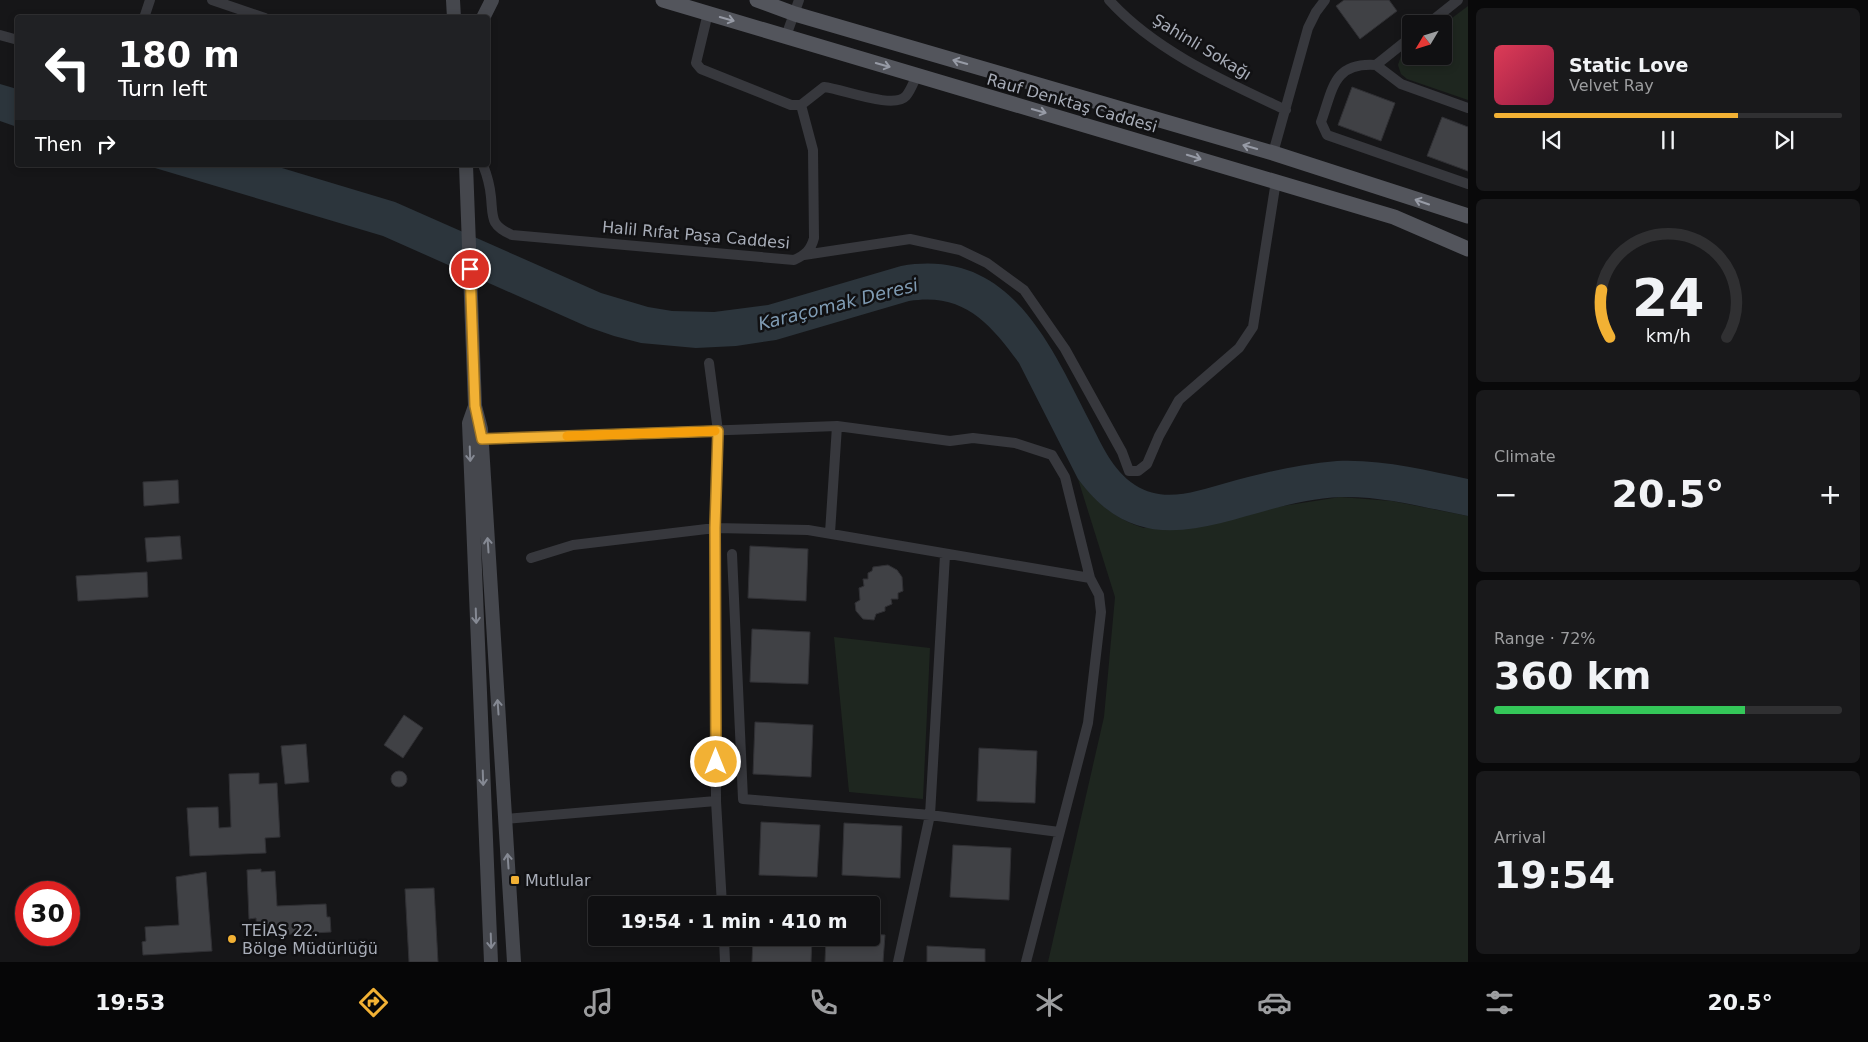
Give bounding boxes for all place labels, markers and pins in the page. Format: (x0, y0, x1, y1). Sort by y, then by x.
pin (449, 248, 491, 290)
place label: Mutlular (525, 871, 591, 890)
marker: Mutlular (509, 874, 521, 886)
place label: TEİAŞ 22. Bölge Müdürlüğü (241, 921, 378, 958)
marker: TEİAŞ 22. Bölge Müdürlüğü (226, 933, 238, 945)

